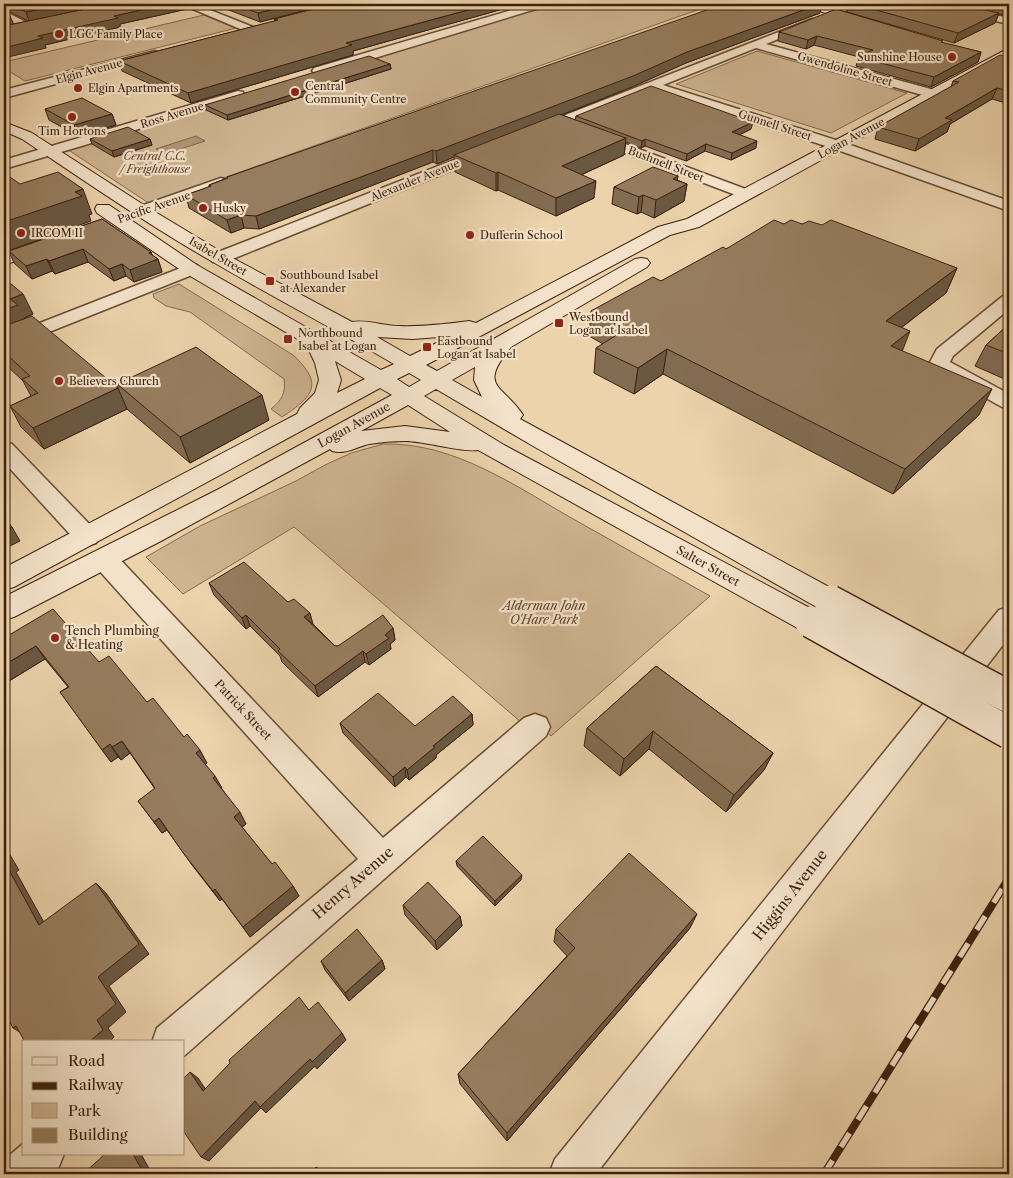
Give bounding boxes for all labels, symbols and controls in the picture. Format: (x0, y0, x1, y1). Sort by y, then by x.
place label: LGC Family Place (69, 27, 163, 41)
marker: LGC Family Place (53, 28, 65, 40)
street label: Gwendoline Street (796, 49, 894, 89)
place label: Sunshine House (857, 50, 942, 64)
marker: Sunshine House (946, 51, 958, 63)
street label: Elgin Avenue (54, 55, 124, 87)
place label: Central Community Centre (305, 79, 406, 106)
place label: Elgin Apartments (88, 81, 179, 95)
marker: Elgin Apartments (72, 82, 84, 94)
marker: Central Community Centre (289, 86, 301, 98)
street label: Ross Avenue (138, 99, 206, 131)
street label: Gunnell Street (737, 107, 814, 143)
marker: Tim Hortons (66, 111, 78, 123)
street label: Logan Avenue (815, 114, 887, 162)
place label: Tim Hortons (38, 124, 106, 138)
street label: Bushnell Street (626, 143, 706, 185)
park label: Central C.C. / Freighthouse (118, 149, 191, 176)
street label: Alexander Avenue (367, 156, 462, 205)
street label: Pacific Avenue (116, 188, 192, 226)
place label: Husky (213, 201, 247, 215)
marker: Husky (197, 202, 209, 214)
place label: IRCOM II (31, 226, 83, 240)
marker: IRCOM II (15, 227, 27, 239)
place label: Dufferin School (480, 228, 564, 242)
marker: Dufferin School (464, 229, 476, 241)
street label: Isabel Street (186, 234, 250, 278)
place label: Southbound Isabel at Alexander (280, 268, 379, 295)
marker: Southbound Isabel at Alexander (264, 275, 276, 287)
place label: Westbound Logan at Isabel (568, 310, 648, 337)
marker: Westbound Logan at Isabel (553, 317, 565, 329)
place label: Northbound Isabel at Logan (298, 326, 377, 353)
marker: Northbound Isabel at Logan (282, 333, 294, 345)
place label: Eastbound Logan at Isabel (437, 334, 516, 361)
marker: Eastbound Logan at Isabel (421, 341, 433, 353)
place label: Believers Church (69, 374, 159, 388)
marker: Believers Church (53, 375, 65, 387)
street label: Logan Avenue (315, 398, 393, 451)
street label: Salter Street (674, 542, 743, 589)
park label: Alderman John O'Hare Park (501, 598, 585, 627)
place label: Tench Plumbing & Heating (65, 623, 160, 652)
marker: Tench Plumbing & Heating (49, 632, 61, 644)
street label: Patrick Street (212, 676, 276, 744)
street label: Henry Avenue (308, 842, 397, 923)
street label: Higgins Avenue (748, 845, 831, 944)
legend (22, 1040, 185, 1156)
text: Road (68, 1051, 105, 1070)
text: Railway (68, 1075, 124, 1094)
text: Park (68, 1101, 102, 1120)
text: Building (68, 1125, 128, 1144)

